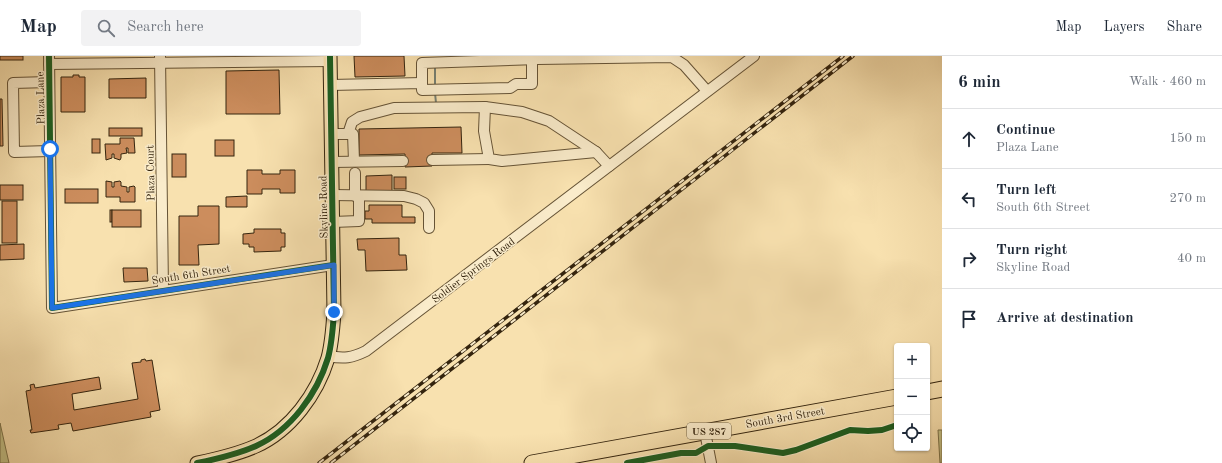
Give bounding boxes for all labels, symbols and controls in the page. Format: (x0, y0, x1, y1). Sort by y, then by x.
search box (81, 10, 361, 46)
icon: search (95, 17, 117, 39)
text: Map (20, 18, 57, 37)
text: Search here (127, 20, 204, 35)
text: Map (1056, 20, 1082, 34)
text: Layers (1104, 20, 1145, 34)
text: Share (1167, 20, 1202, 34)
street label: Plaza Lane (36, 71, 47, 125)
text: 6 min (958, 74, 1001, 91)
text: Walk · 460 m (1129, 75, 1206, 88)
text: Continue (996, 123, 1055, 138)
icon: ahead (958, 128, 980, 150)
text: 150 m (1169, 132, 1206, 145)
route start (41, 140, 59, 158)
text: Plaza Lane (996, 141, 1059, 154)
street label: Plaza Court (146, 145, 157, 201)
street label: Skyline Road (318, 175, 331, 239)
text: Turn left (996, 183, 1056, 198)
icon: left (958, 188, 980, 210)
text: 270 m (1169, 192, 1206, 205)
text: South 6th Street (996, 201, 1090, 214)
street label: Soldier Springs Road (430, 236, 518, 306)
text: Turn right (996, 243, 1067, 258)
icon: right (958, 248, 980, 270)
text: 40 m (1177, 252, 1206, 265)
text: Skyline Road (996, 261, 1070, 274)
street label: South 6th Street (151, 264, 232, 287)
route end (325, 303, 343, 321)
icon: arrive (958, 308, 980, 330)
text: Arrive at destination (996, 311, 1134, 326)
map controls (894, 343, 930, 451)
button: + (894, 343, 930, 379)
button: − (894, 379, 930, 415)
street label: South 3rd Street (745, 406, 826, 431)
button: locate (894, 415, 930, 451)
road number: US 287 (687, 423, 731, 439)

